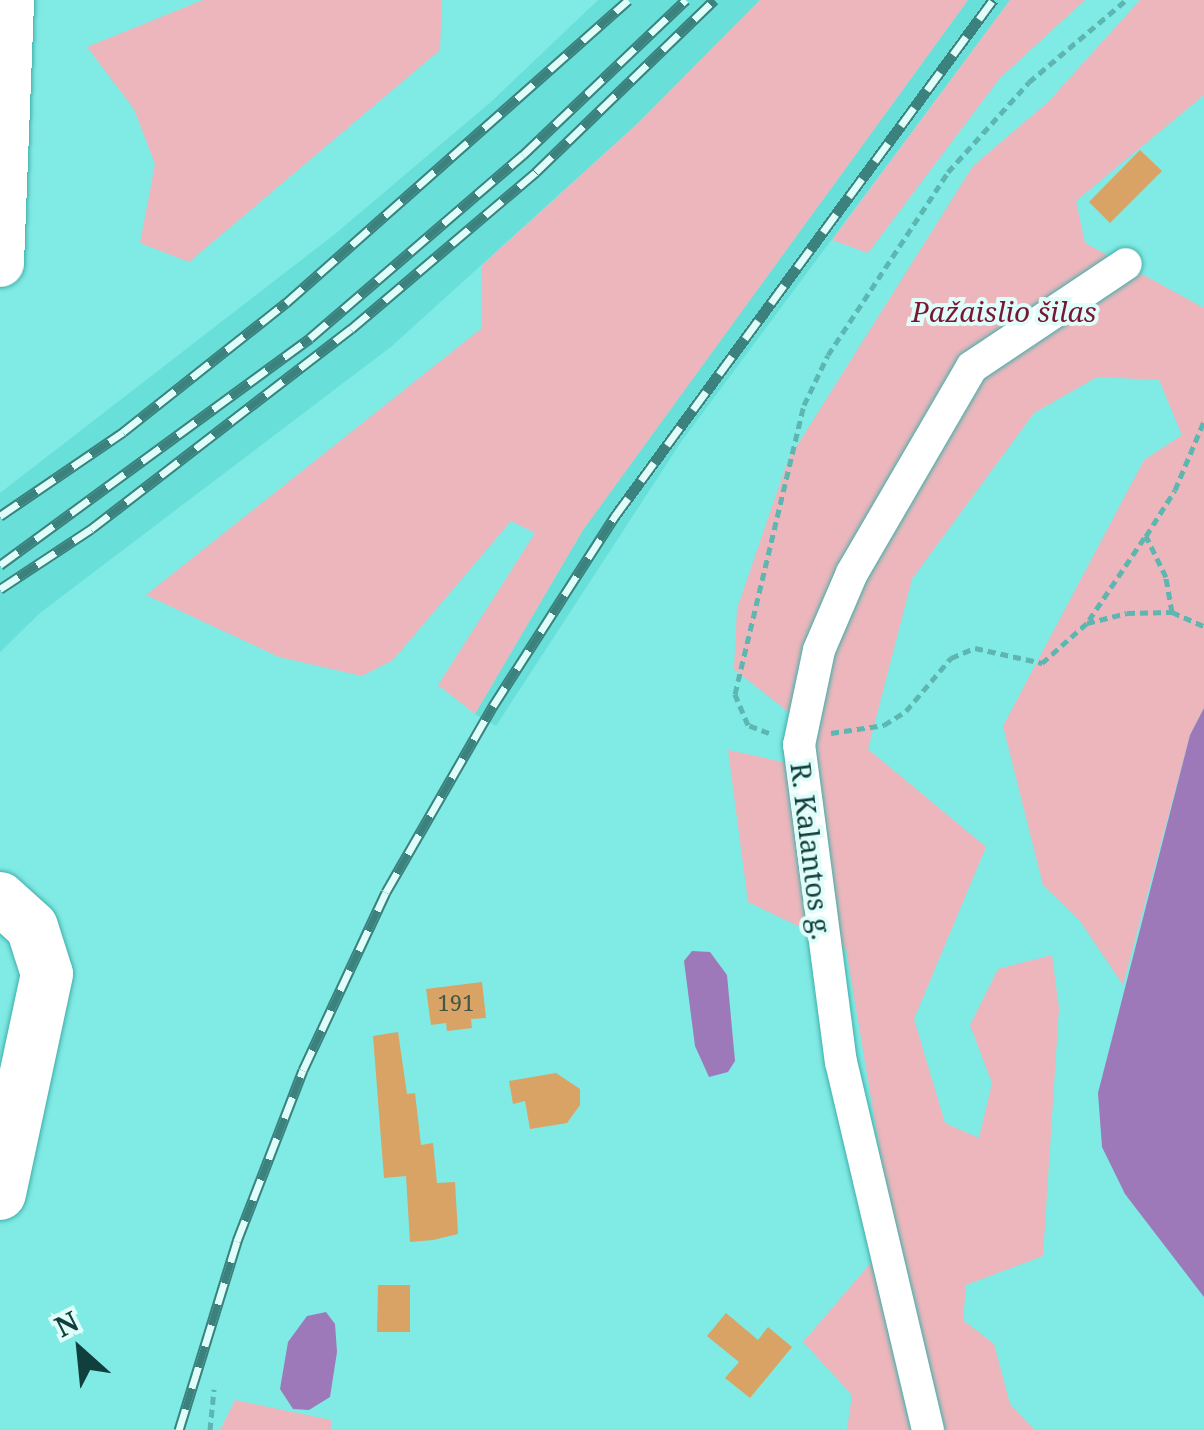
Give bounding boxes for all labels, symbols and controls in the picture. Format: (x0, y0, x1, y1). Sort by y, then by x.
park label: Pažaislio šilas (911, 294, 1097, 328)
street label: R. Kalantos g. (784, 760, 840, 942)
house number: 191 (438, 990, 474, 1016)
north arrow (30, 1300, 130, 1400)
text: N (48, 1301, 85, 1345)

